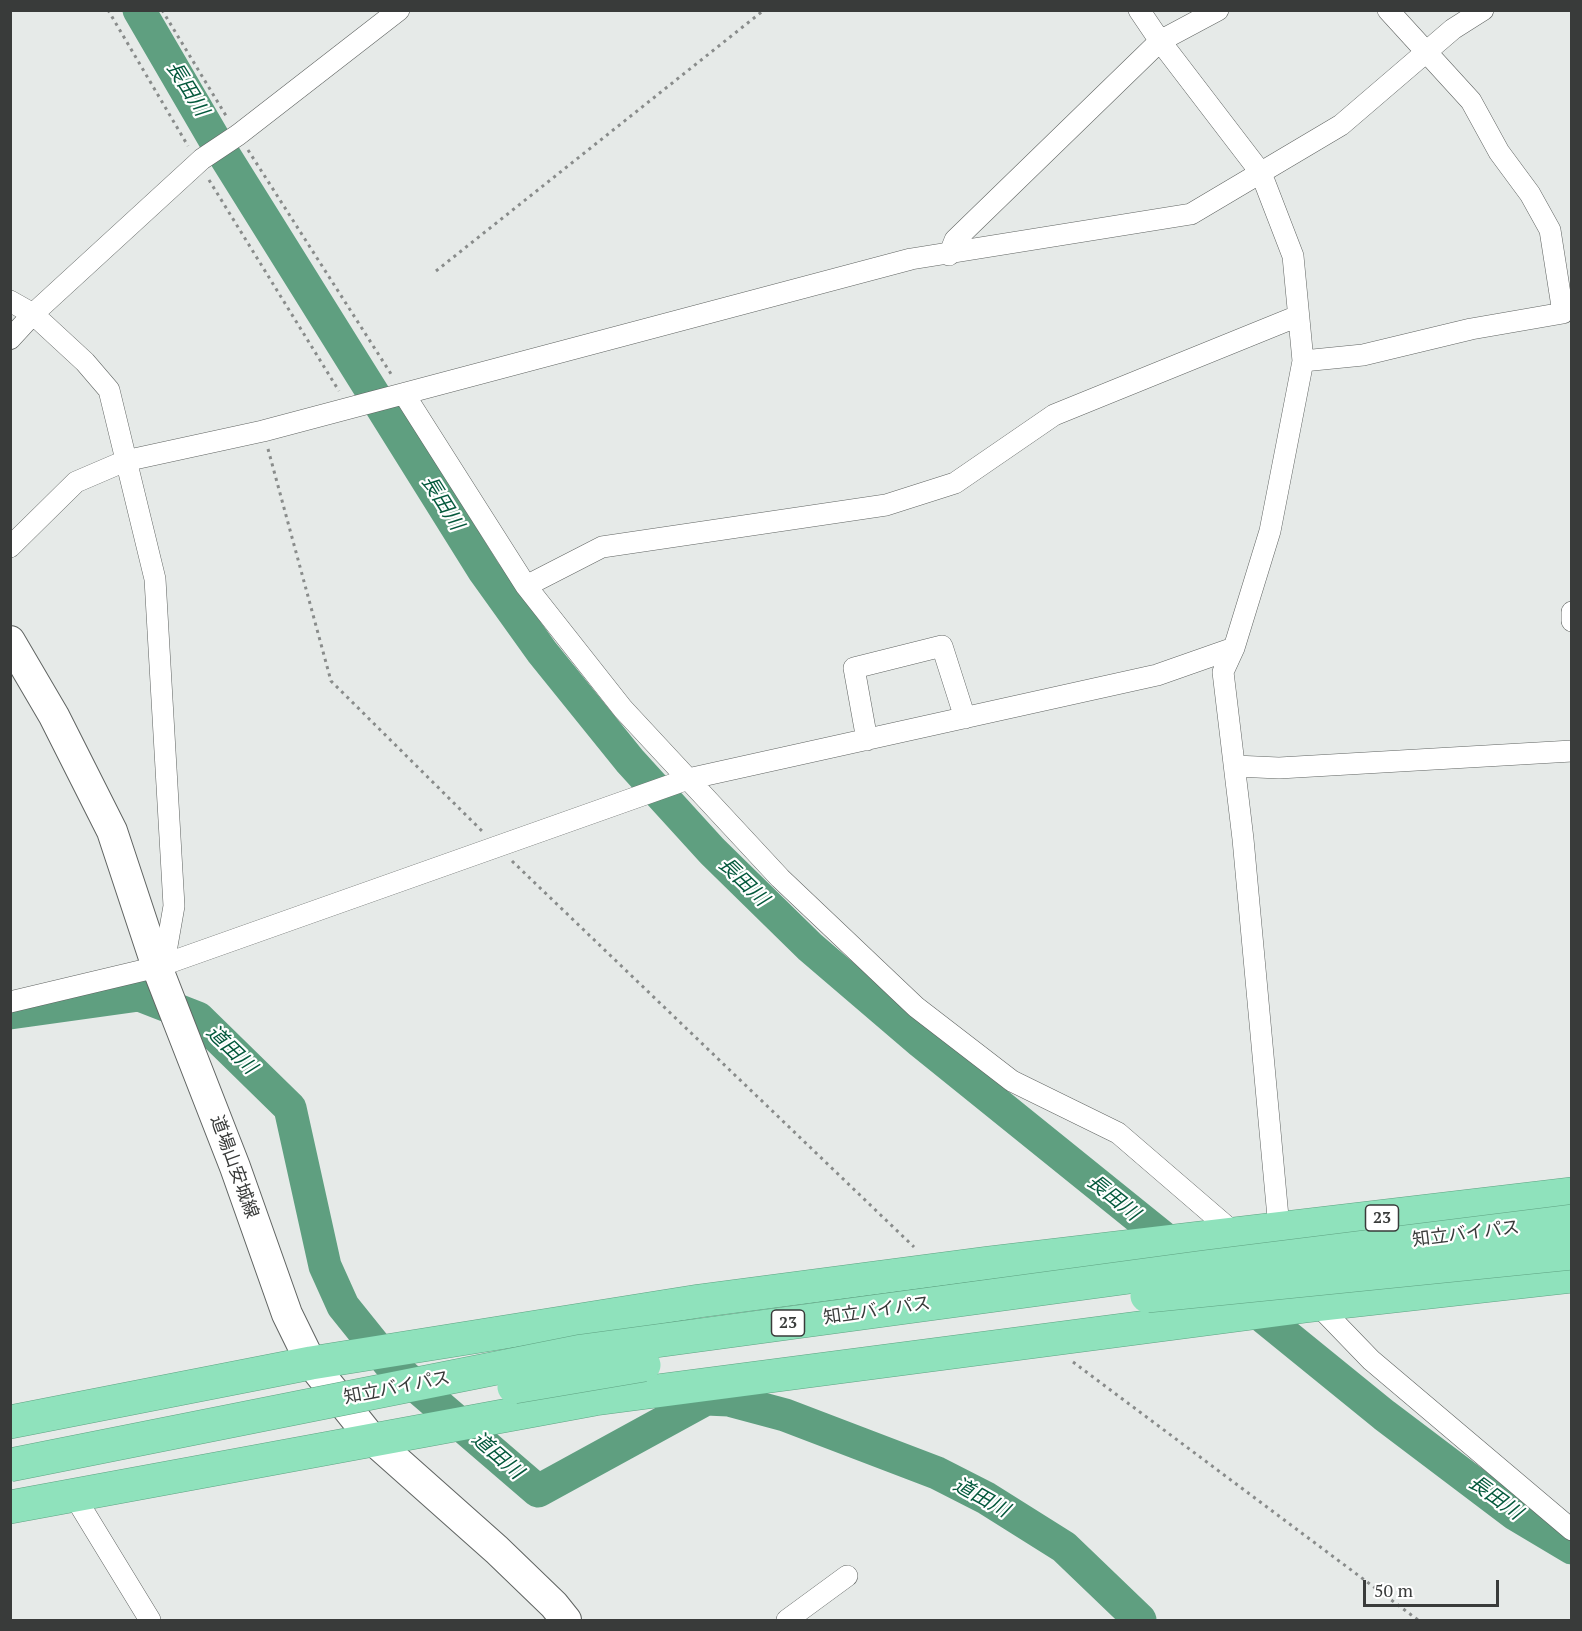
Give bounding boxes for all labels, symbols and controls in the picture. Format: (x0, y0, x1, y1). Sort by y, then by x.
water label: 長田川 (161, 57, 213, 121)
water label: 長田川 (416, 471, 468, 535)
water label: 長田川 (713, 853, 773, 911)
water label: 道田川 (201, 1021, 261, 1079)
street label: 道場山安城線 (205, 1113, 263, 1221)
water label: 長田川 (1082, 1170, 1144, 1226)
road number: 23 (1366, 1205, 1398, 1231)
street label: 知立バイパス (1411, 1217, 1521, 1251)
street label: 知立バイパス (822, 1293, 932, 1329)
road number: 23 (772, 1310, 804, 1336)
street label: 知立バイパス (342, 1367, 452, 1409)
water label: 道田川 (466, 1427, 528, 1485)
water label: 長田川 (1464, 1471, 1526, 1525)
water label: 道田川 (949, 1473, 1013, 1523)
scale bar (1366, 1568, 1502, 1606)
text: 50 m (1374, 1578, 1413, 1602)

